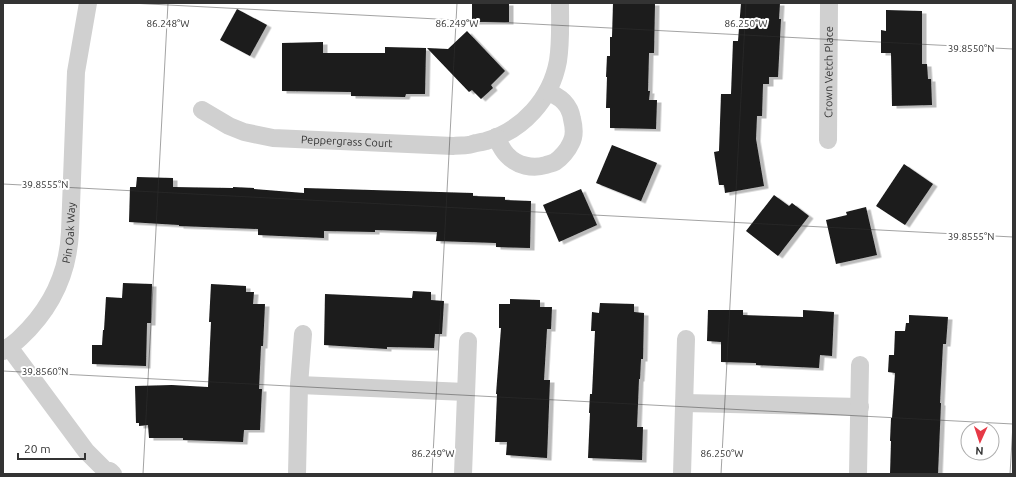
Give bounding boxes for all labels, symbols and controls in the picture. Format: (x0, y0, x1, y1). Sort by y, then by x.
text: 86.248°W (146, 18, 190, 29)
text: 86.249°W (435, 18, 479, 29)
text: 86.250°W (724, 18, 768, 29)
street label: Crown Vetch Place (822, 26, 835, 118)
text: 39.8550°N (948, 43, 994, 54)
street label: Peppergrass Court (301, 133, 394, 149)
text: 39.8555°N (22, 179, 68, 190)
street label: Pin Oak Way (60, 201, 77, 264)
text: 39.8555°N (948, 231, 994, 242)
text: 39.8560°N (22, 366, 68, 377)
north arrow (960, 421, 1000, 461)
scale bar (18, 435, 85, 461)
text: 20 m (24, 442, 51, 455)
text: N (975, 445, 984, 457)
text: 86.249°W (411, 448, 455, 459)
text: 86.250°W (700, 448, 744, 459)

